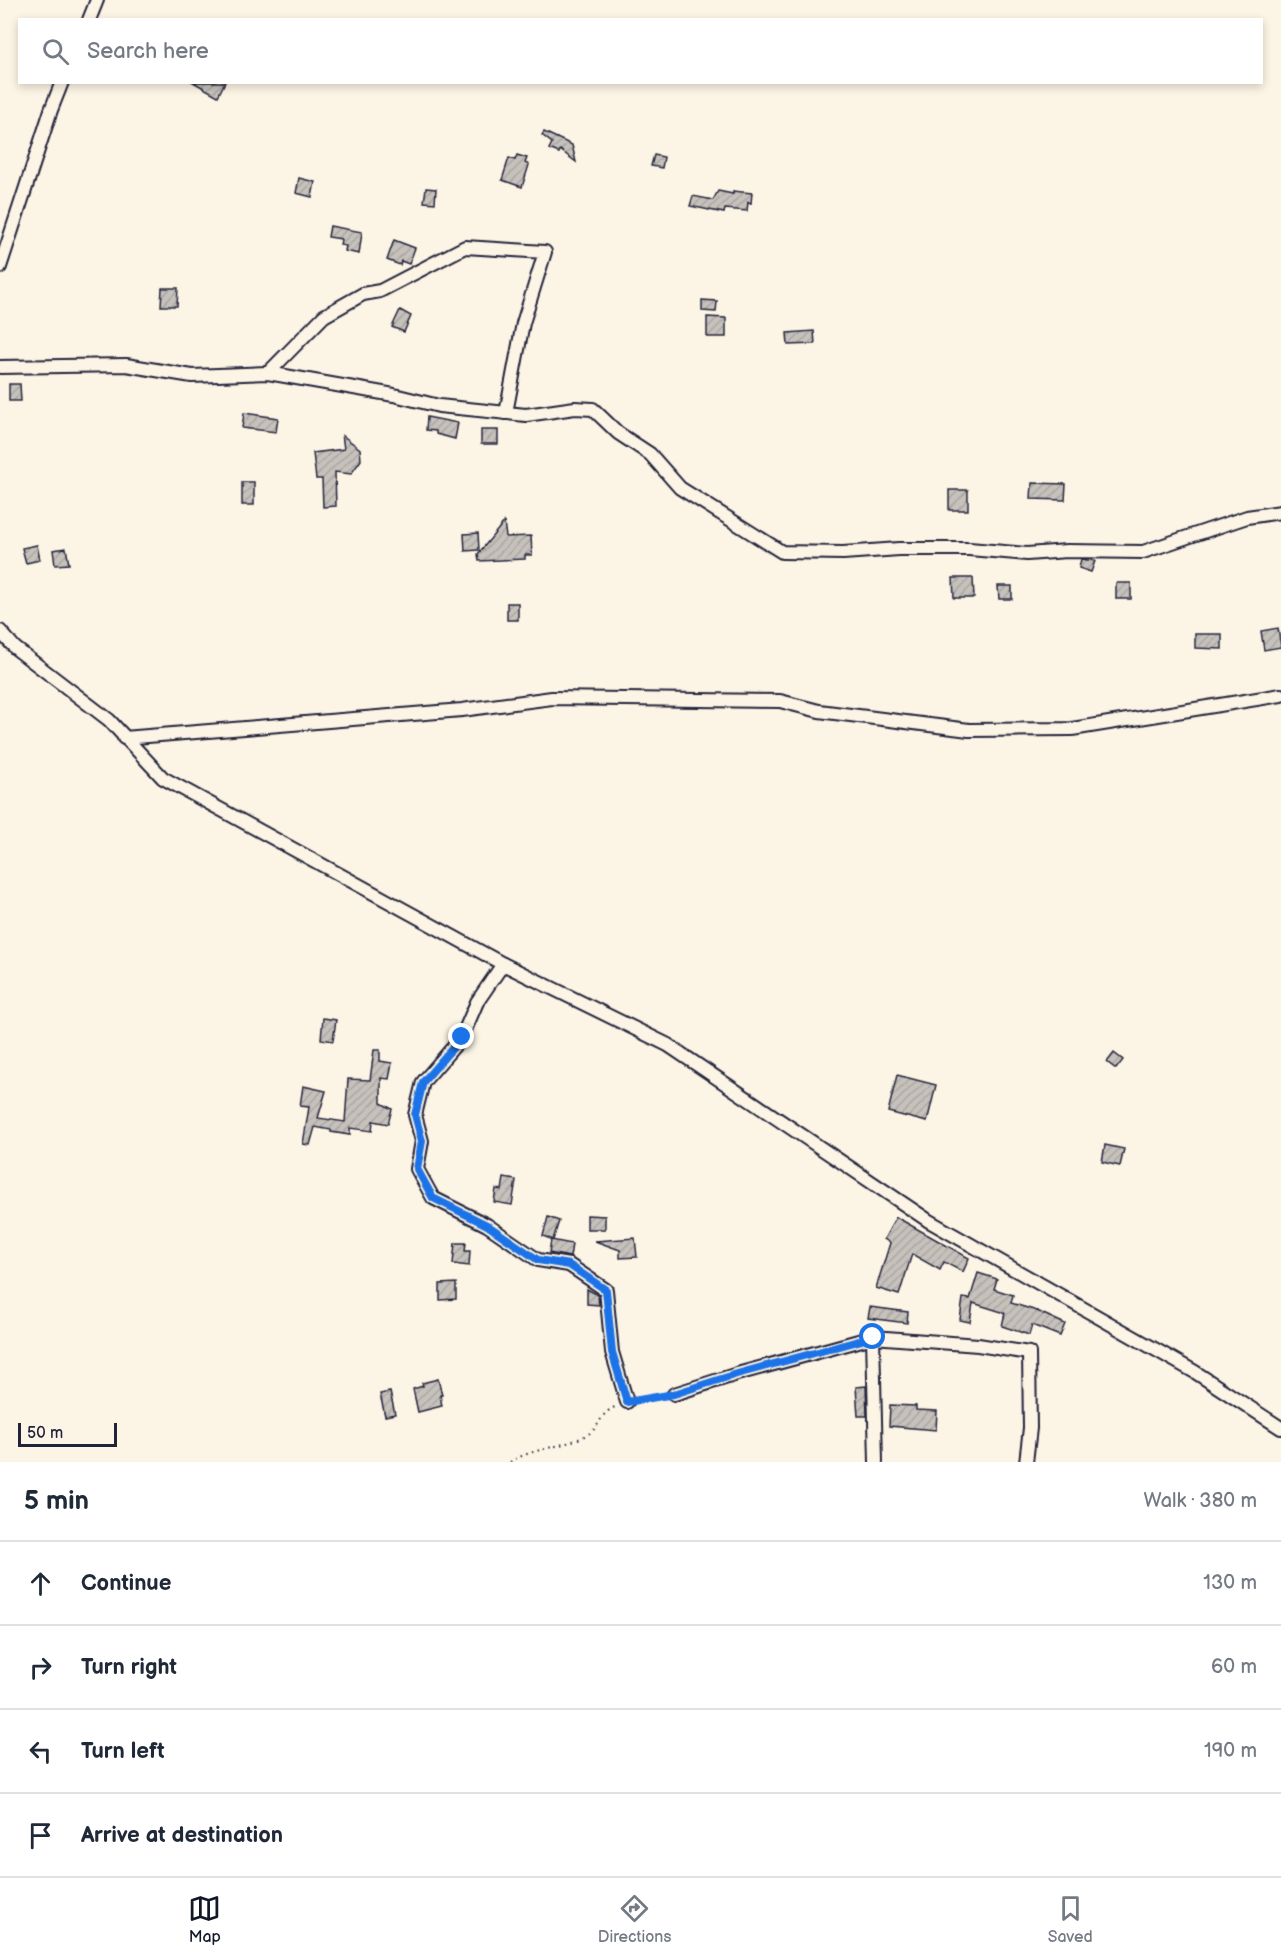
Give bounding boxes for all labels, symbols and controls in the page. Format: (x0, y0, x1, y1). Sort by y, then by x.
search box (18, 18, 1263, 84)
icon: search (39, 35, 72, 68)
text: Search here (87, 38, 209, 65)
route end (448, 1023, 474, 1049)
route start (859, 1323, 885, 1349)
scale bar (18, 1420, 117, 1448)
text: 50 m (27, 1424, 63, 1443)
text: 5 min (24, 1486, 89, 1517)
text: Walk · 380 m (1144, 1489, 1257, 1513)
icon: ahead (24, 1567, 57, 1600)
text: Continue (81, 1570, 171, 1597)
text: 130 m (1203, 1571, 1257, 1595)
icon: right (24, 1651, 57, 1684)
text: Turn right (81, 1654, 177, 1681)
text: 60 m (1211, 1655, 1257, 1679)
icon: left (24, 1735, 57, 1768)
text: Turn left (81, 1738, 165, 1765)
text: 190 m (1204, 1739, 1257, 1763)
icon: arrive (24, 1819, 57, 1852)
text: Arrive at destination (81, 1822, 283, 1849)
tab: Map (188, 1892, 221, 1947)
tab: Directions (598, 1892, 671, 1947)
tab: Saved (1048, 1892, 1093, 1947)

